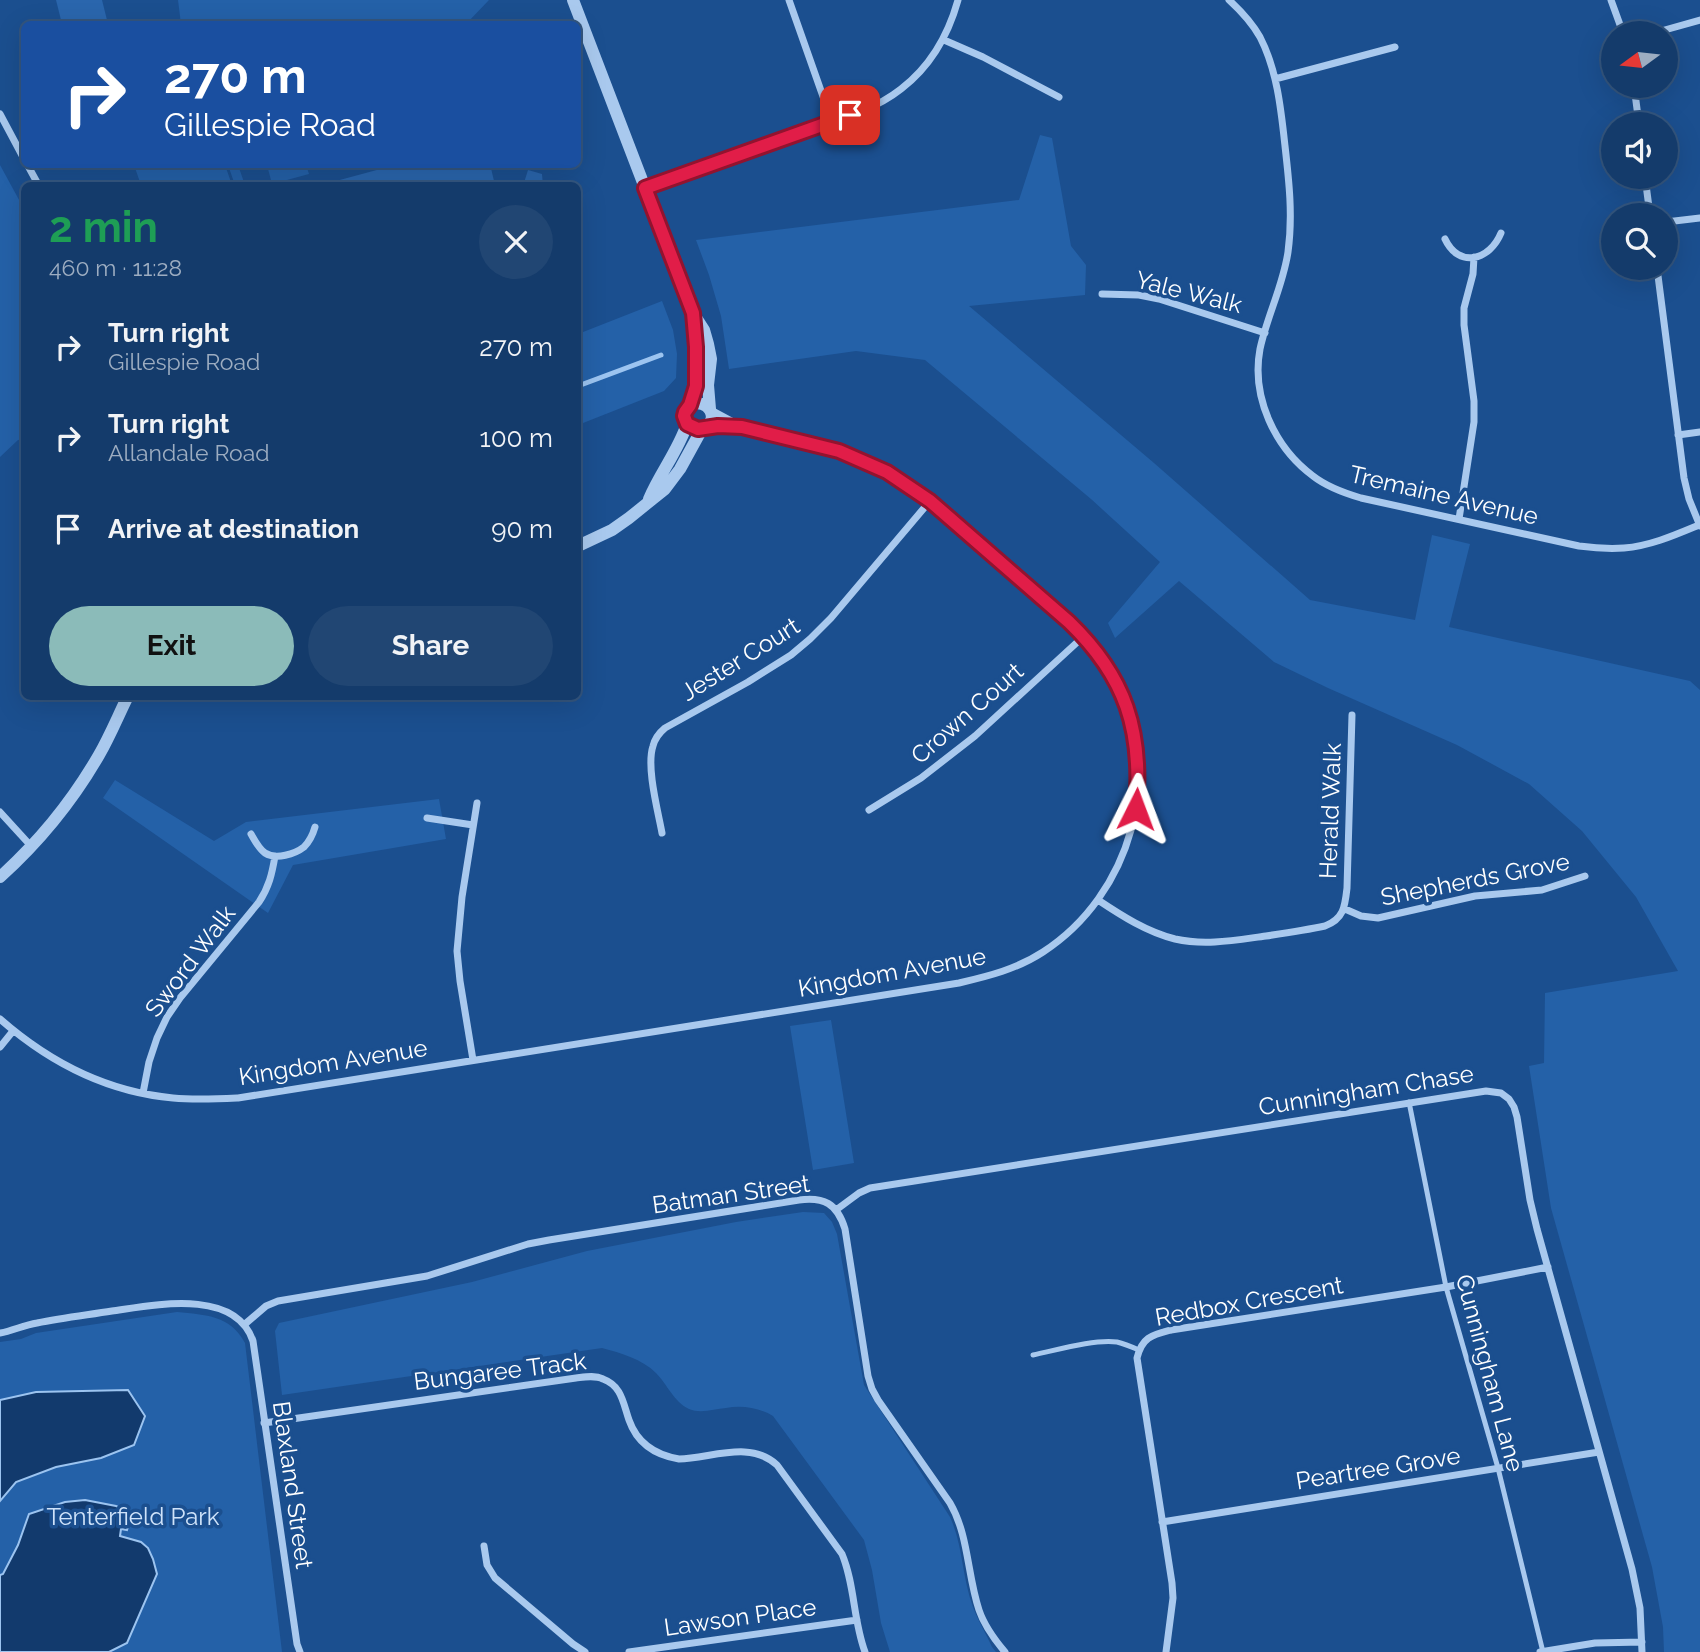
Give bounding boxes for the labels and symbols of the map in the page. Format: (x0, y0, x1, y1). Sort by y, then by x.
north arrow (1601, 21, 1678, 98)
pin (820, 85, 880, 145)
street label: Yale Walk (1133, 265, 1245, 319)
street label: Tremaine Avenue (1347, 459, 1541, 531)
street label: Jester Court (675, 611, 805, 707)
street label: Crown Court (905, 656, 1029, 770)
street label: Herald Walk (1313, 742, 1347, 879)
position arrow (1099, 772, 1173, 846)
street label: Shepherds Grove (1378, 846, 1572, 912)
street label: Sword Walk (139, 899, 241, 1022)
street label: Kingdom Avenue (796, 941, 988, 1003)
street label: Kingdom Avenue (237, 1033, 429, 1091)
street label: Cunningham Chase (1256, 1059, 1476, 1121)
street label: Batman Street (650, 1169, 812, 1219)
street label: Redbox Crescent (1153, 1270, 1345, 1332)
street label: Cunningham Lane (1450, 1271, 1530, 1475)
street label: Bungaree Track (412, 1346, 588, 1396)
street label: Blaxland Street (267, 1399, 319, 1571)
street label: Peartree Grove (1294, 1441, 1462, 1495)
park label: Tenterfield Park (46, 1502, 220, 1531)
street label: Lawson Place (662, 1592, 818, 1642)

